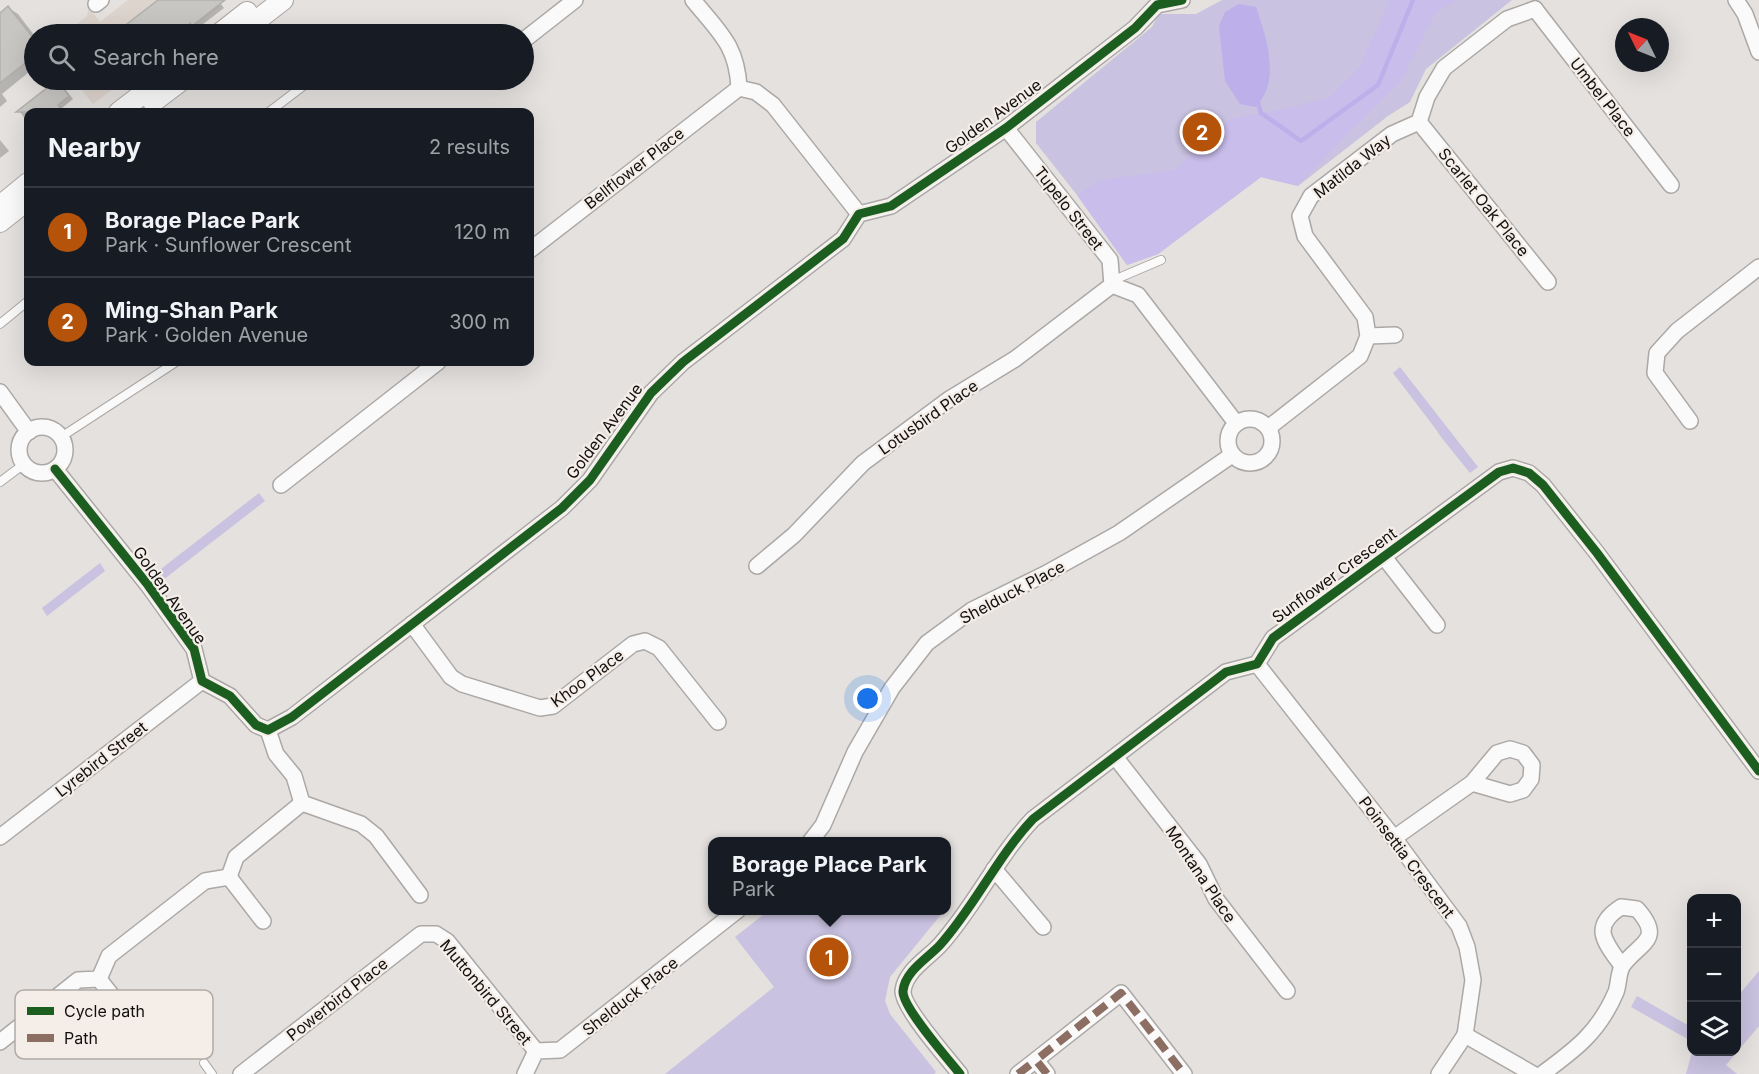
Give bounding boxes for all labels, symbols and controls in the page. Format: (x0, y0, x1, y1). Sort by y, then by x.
north arrow (1615, 18, 1669, 72)
search box (24, 24, 534, 90)
icon: search (45, 41, 78, 74)
text: Search here (93, 44, 219, 70)
street label: Umbel Place (1566, 53, 1640, 141)
street label: Golden Avenue (941, 74, 1045, 158)
pin: 2 (1182, 110, 1222, 154)
street label: Bellflower Place (580, 123, 688, 213)
street label: Matilda Way (1309, 130, 1395, 202)
text: Nearby (48, 132, 141, 163)
text: 2 results (429, 135, 510, 159)
street label: Scarlet Oak Place (1434, 144, 1534, 260)
street label: Tupelo Street (1030, 162, 1108, 254)
text: Borage Place Park (105, 207, 300, 233)
text: 1 (63, 220, 72, 244)
text: 120 m (454, 220, 510, 244)
text: Park · Sunflower Crescent (105, 233, 351, 257)
text: Ming-Shan Park (105, 297, 278, 323)
text: 2 (61, 310, 74, 334)
text: 300 m (449, 310, 510, 334)
text: Park · Golden Avenue (105, 323, 308, 347)
street label: Lotusbird Place (874, 375, 982, 459)
street label: Golden Avenue (562, 379, 646, 483)
street label: Sunflower Crescent (1268, 523, 1400, 627)
street label: Golden Avenue (129, 542, 211, 648)
street label: Shelduck Place (956, 556, 1068, 628)
street label: Khoo Place (547, 645, 627, 711)
your location (853, 684, 882, 713)
street label: Lyrebird Street (51, 717, 151, 801)
street label: Poinsettia Crescent (1355, 792, 1459, 922)
street label: Montana Place (1161, 822, 1241, 926)
popup (708, 837, 951, 915)
text: Borage Place Park (732, 851, 927, 877)
text: Park (732, 877, 775, 901)
map controls (1687, 894, 1741, 1056)
button: + (1687, 894, 1741, 948)
pin: 1 (810, 934, 848, 980)
street label: Muttonbird Street (436, 935, 536, 1049)
button: − (1687, 948, 1741, 1002)
street label: Shelduck Place (578, 952, 682, 1040)
street label: Powerbird Place (282, 953, 392, 1045)
legend (15, 990, 213, 1059)
text: Cycle path (64, 1001, 145, 1021)
button: layers (1687, 1002, 1741, 1056)
text: Path (64, 1028, 98, 1048)

